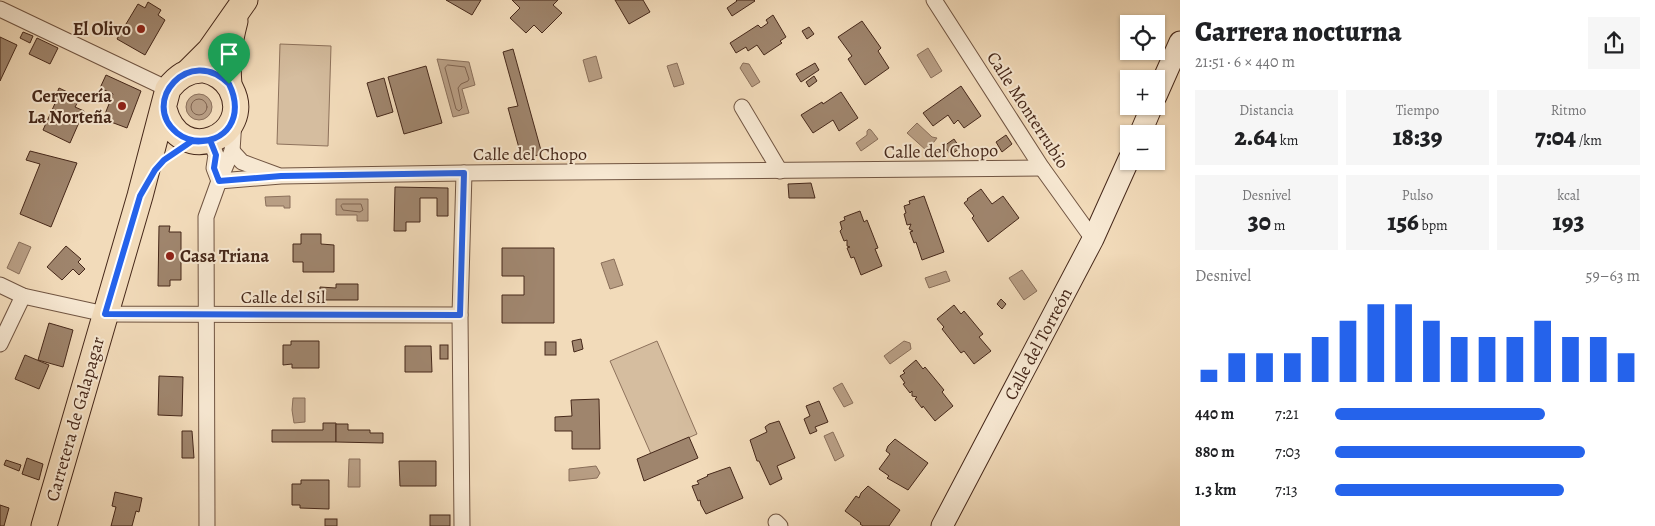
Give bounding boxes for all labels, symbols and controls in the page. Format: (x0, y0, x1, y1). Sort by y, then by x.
text: Carrera nocturna (1195, 13, 1402, 51)
map controls (1120, 15, 1165, 170)
button: locate (1120, 15, 1165, 60)
place label: El Olivo (73, 17, 131, 41)
button: share (1588, 17, 1640, 69)
marker: El Olivo (135, 23, 147, 35)
pin (208, 33, 250, 84)
icon: arrive (215, 40, 243, 68)
street label: Calle Monterrubio (981, 47, 1075, 173)
text: 21:51 · 6 × 440 m (1195, 51, 1295, 73)
button: + (1120, 70, 1165, 115)
place label: Cervecería La Norteña (28, 84, 112, 129)
marker: Cervecería La Norteña (116, 100, 128, 112)
text: Distancia (1239, 101, 1294, 120)
text: Tiempo (1396, 101, 1439, 120)
text: Ritmo (1551, 101, 1586, 120)
text: 2.64 (1235, 120, 1277, 154)
text: 18:39 (1393, 120, 1442, 154)
text: 7:04 (1535, 120, 1576, 154)
button: − (1120, 125, 1165, 170)
text: km (1277, 131, 1298, 150)
text: /km (1576, 131, 1602, 150)
street label: Calle del Chopo (884, 138, 998, 164)
street label: Calle del Chopo (473, 142, 587, 166)
text: Desnivel (1242, 186, 1291, 205)
text: Pulso (1402, 186, 1433, 205)
text: kcal (1557, 186, 1580, 205)
text: 30 (1248, 205, 1271, 239)
text: 156 (1387, 205, 1419, 239)
text: 193 (1553, 205, 1584, 239)
text: m (1271, 216, 1285, 235)
text: bpm (1419, 216, 1448, 235)
place label: Casa Triana (180, 244, 269, 268)
marker: Casa Triana (164, 250, 176, 262)
text: Desnivel (1195, 265, 1251, 287)
text: 59–63 m (1586, 265, 1640, 287)
street label: Calle del Torreón (998, 284, 1078, 404)
street label: Calle del Sil (241, 285, 326, 309)
street label: Carretera de Galapagar (40, 334, 110, 504)
text: 440 m (1195, 403, 1234, 425)
text: 7:21 (1275, 403, 1299, 425)
text: 880 m (1195, 441, 1235, 463)
text: 7:03 (1275, 441, 1301, 463)
text: 1.3 km (1195, 479, 1236, 501)
text: 7:13 (1275, 479, 1298, 501)

